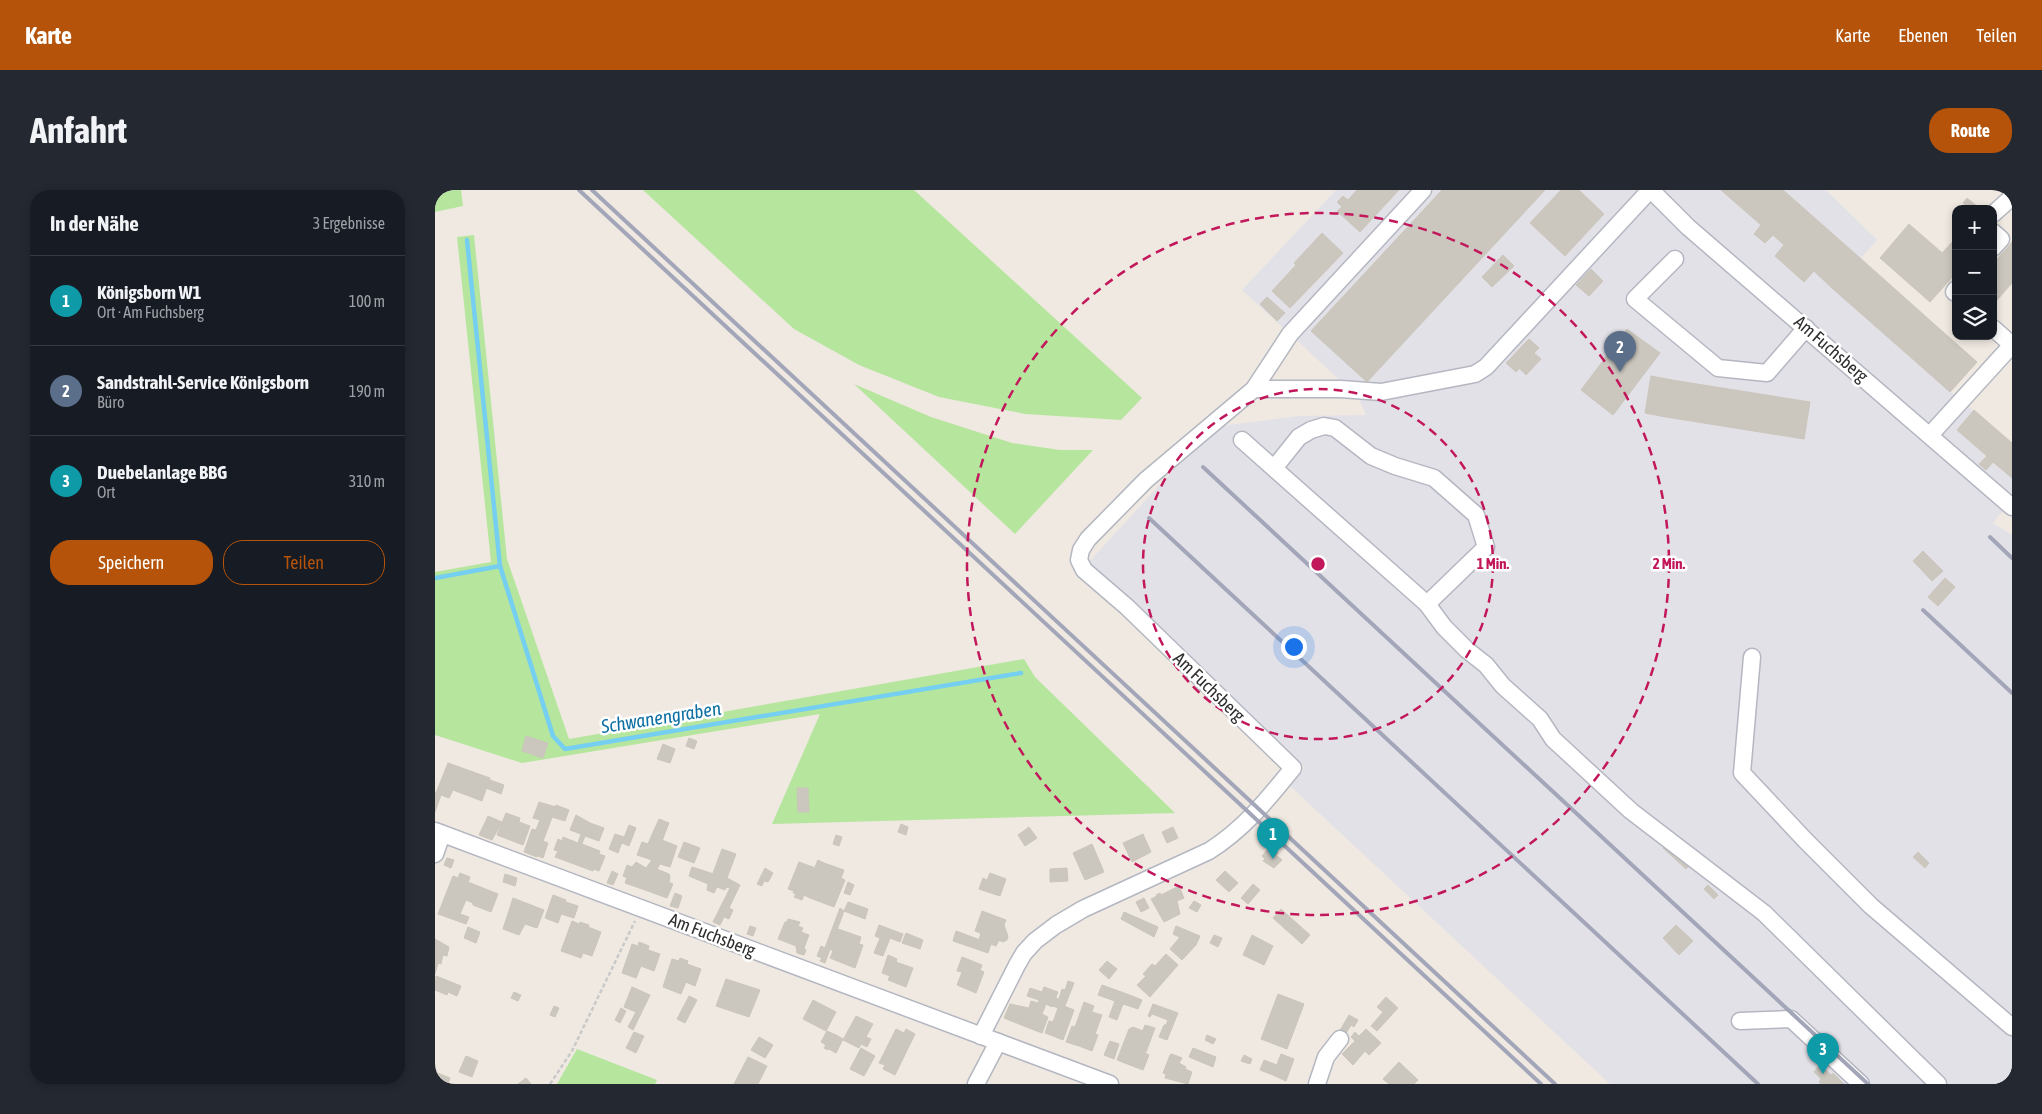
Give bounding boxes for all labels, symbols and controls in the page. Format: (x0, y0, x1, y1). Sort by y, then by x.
text: Karte (25, 22, 72, 49)
text: Karte (1835, 25, 1870, 46)
text: Ebenen (1898, 25, 1948, 46)
text: Teilen (1976, 25, 2017, 46)
button: Route (1929, 108, 2012, 153)
text: Anfahrt (30, 110, 127, 150)
map controls (1952, 205, 1997, 340)
button: + (1952, 205, 1997, 250)
text: In der Nähe (50, 211, 139, 235)
text: 3 Ergebnisse (313, 214, 385, 232)
button: − (1952, 250, 1997, 295)
text: Königsborn W1 (97, 281, 201, 303)
text: 1 (62, 292, 70, 310)
text: 100 m (349, 292, 385, 310)
button: layers (1952, 295, 1997, 340)
text: Ort · Am Fuchsberg (97, 303, 204, 321)
street label: Am Fuchsberg (1790, 311, 1873, 387)
pin: 2 (1604, 331, 1636, 372)
text: Sandstrahl-Service Königsborn (97, 371, 309, 393)
text: 2 (62, 382, 70, 400)
text: 190 m (349, 382, 385, 400)
text: Büro (97, 393, 125, 411)
text: Duebelanlage BBG (97, 461, 227, 483)
text: 3 (62, 472, 70, 490)
text: 310 m (349, 472, 385, 490)
text: Ort (97, 483, 116, 501)
button: Speichern (50, 540, 213, 585)
button: Teilen (223, 540, 385, 585)
centre of rings (1309, 555, 1327, 573)
text: 1 Min. (1477, 555, 1510, 572)
text: 2 Min. (1653, 555, 1686, 572)
your location (1281, 634, 1307, 660)
street label: Am Fuchsberg (1169, 647, 1250, 726)
water label: Schwanengraben (599, 697, 722, 737)
pin: 1 (1257, 818, 1289, 859)
street label: Am Fuchsberg (666, 908, 759, 961)
pin: 3 (1807, 1033, 1839, 1074)

